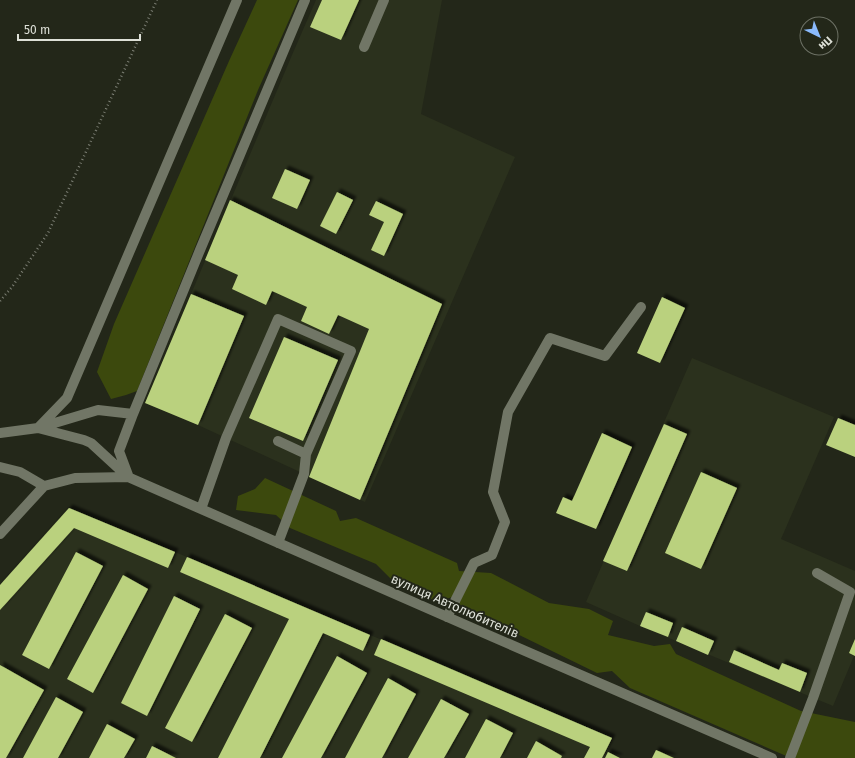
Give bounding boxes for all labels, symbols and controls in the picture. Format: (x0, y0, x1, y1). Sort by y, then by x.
scale bar (18, 16, 140, 42)
north arrow (799, 16, 839, 56)
text: 50 m (24, 23, 50, 37)
text: Пн (816, 34, 835, 52)
street label: вулиця Автолюбителів (389, 571, 521, 641)

